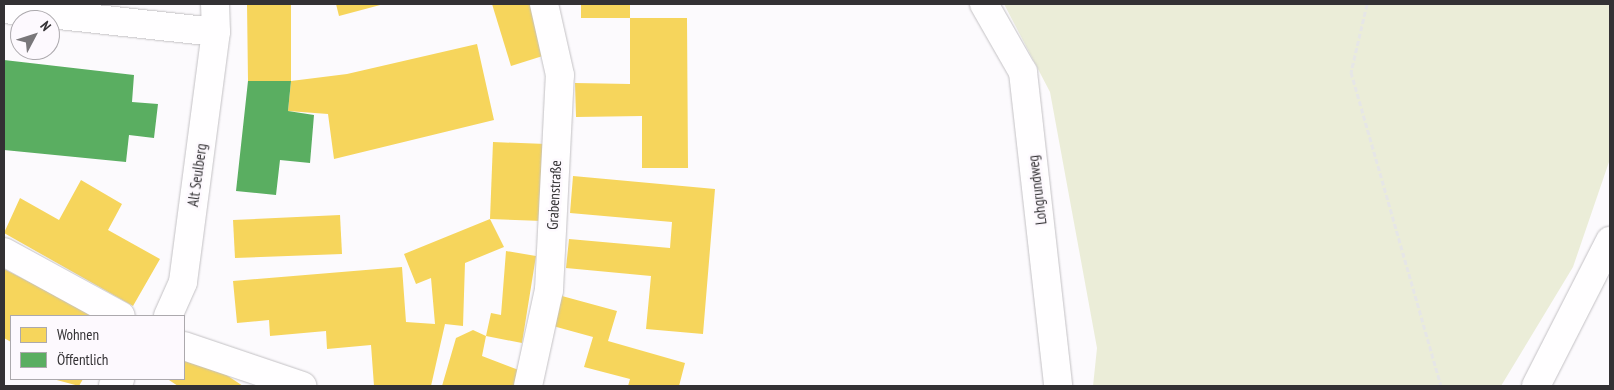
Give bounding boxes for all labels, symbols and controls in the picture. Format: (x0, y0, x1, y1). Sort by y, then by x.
north arrow (10, 10, 60, 60)
text: N (36, 17, 55, 35)
street label: Alt Seulberg (184, 142, 210, 208)
street label: Lohgrundweg (1024, 154, 1050, 226)
street label: Grabenstraße (543, 160, 565, 230)
legend (10, 315, 185, 380)
text: Wohnen (57, 325, 99, 344)
text: Öffentlich (57, 350, 108, 369)

